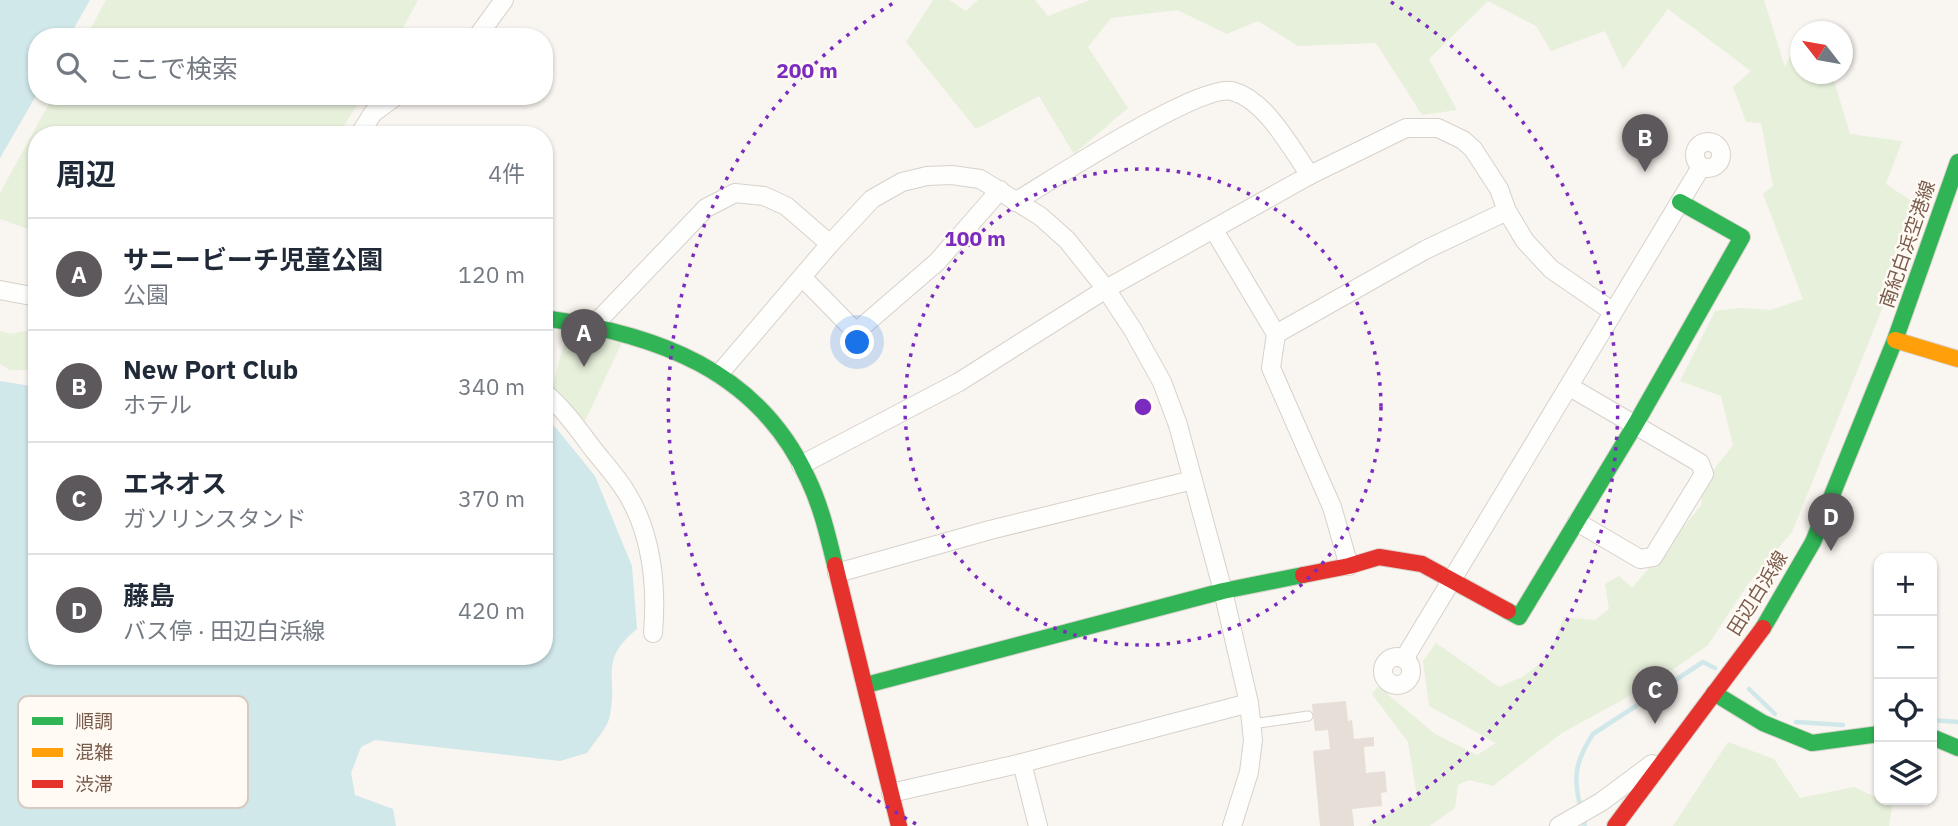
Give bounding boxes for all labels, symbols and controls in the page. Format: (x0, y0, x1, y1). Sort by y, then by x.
north arrow (1790, 21, 1853, 84)
search box (28, 28, 553, 105)
icon: search (52, 48, 90, 86)
text: ここで検索 (108, 51, 238, 85)
text: 200 m (776, 56, 838, 84)
pin: B (1622, 114, 1668, 172)
text: 周辺 (56, 154, 116, 193)
text: 4件 (488, 158, 525, 188)
street label: 南紀白浜空港線 (1874, 177, 1940, 311)
text: 100 m (944, 224, 1006, 252)
text: サニービーチ児童公園 (123, 242, 383, 276)
text: A (71, 259, 87, 289)
text: 120 m (458, 259, 525, 289)
text: 公園 (123, 279, 169, 309)
pin: A (561, 309, 607, 367)
your location (840, 325, 874, 359)
text: New Port Club (123, 352, 298, 386)
text: B (71, 371, 87, 401)
text: 340 m (458, 371, 525, 401)
text: ホテル (123, 389, 192, 419)
centre of rings (1131, 395, 1155, 419)
text: エネオス (123, 466, 227, 500)
text: C (72, 483, 86, 513)
text: 370 m (458, 483, 525, 513)
pin: D (1808, 493, 1854, 551)
text: ガソリンスタンド (123, 503, 307, 533)
street label: 田辺白浜線 (1722, 546, 1792, 640)
map controls (1874, 553, 1937, 805)
button: + (1874, 553, 1937, 616)
text: 藤島 (123, 578, 175, 612)
text: D (71, 595, 87, 625)
text: 420 m (458, 595, 525, 625)
text: バス停 · 田辺白浜線 (123, 615, 325, 645)
button: − (1874, 616, 1937, 679)
pin: C (1632, 666, 1678, 724)
button: locate (1874, 679, 1937, 742)
legend (18, 696, 248, 808)
text: 順調 (75, 709, 113, 733)
text: 混雑 (75, 740, 113, 764)
button: layers (1874, 742, 1937, 805)
text: 渋滞 (75, 772, 113, 796)

